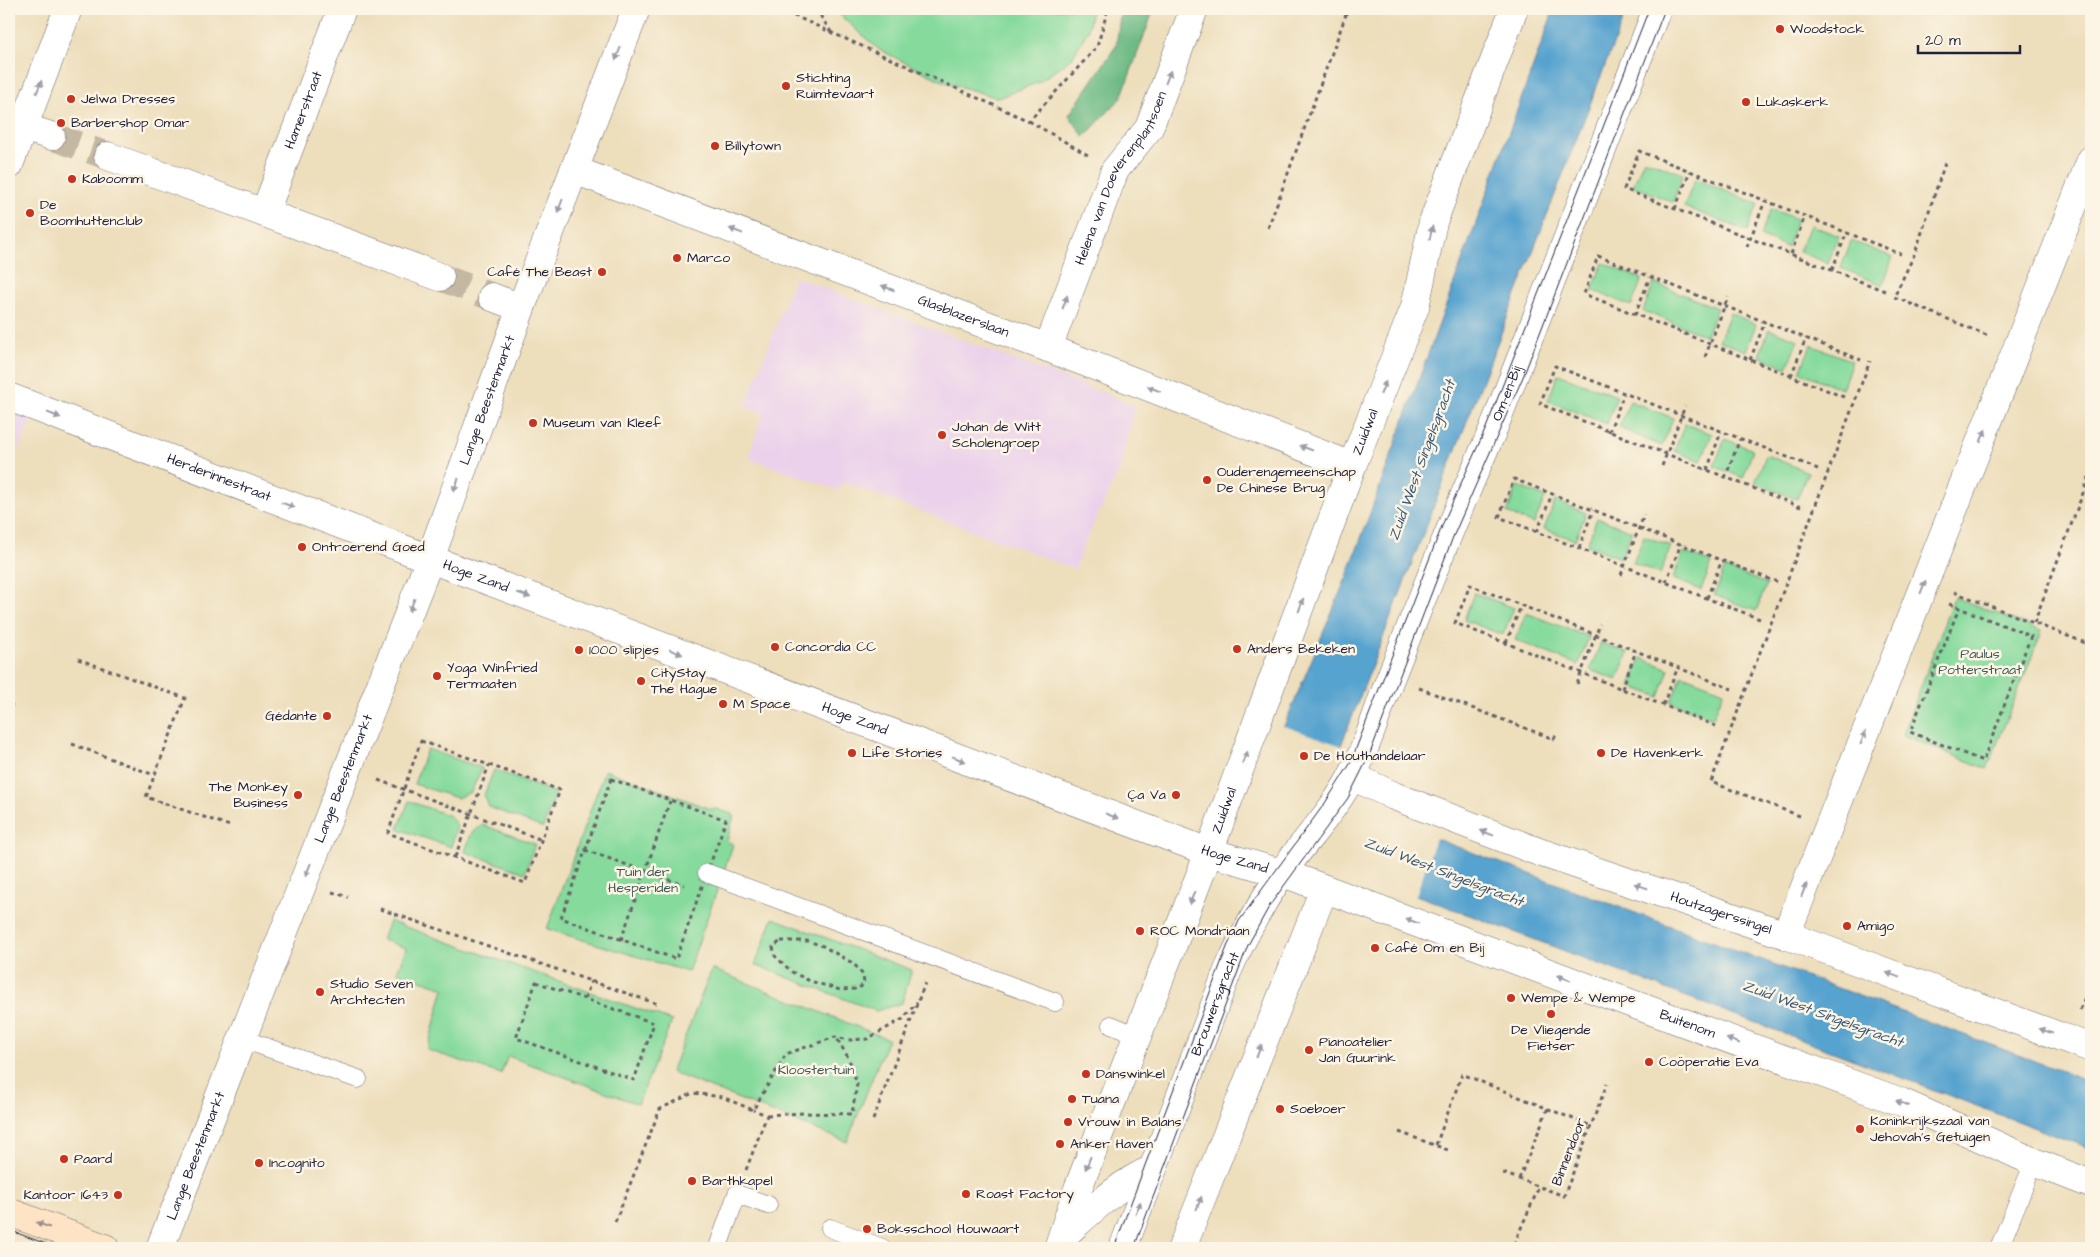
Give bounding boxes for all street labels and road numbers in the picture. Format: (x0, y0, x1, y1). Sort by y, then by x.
street label: Hamerstraat (280, 68, 328, 152)
street label: Helena van Doeverenplantsoen (1070, 88, 1172, 268)
street label: Glasblazerslaan (915, 290, 1012, 342)
street label: Lange Beestenmarkt (455, 332, 520, 468)
street label: Om-en-Bij (1487, 362, 1527, 424)
street label: Zuidwal (1347, 406, 1384, 458)
street label: Herderinnestraat (164, 449, 274, 507)
street label: Hoge Zand (440, 555, 512, 598)
street label: Hoge Zand (819, 697, 891, 740)
street label: Lange Beestenmarkt (310, 711, 378, 846)
street label: Zuidwal (1207, 785, 1242, 837)
street label: Hoge Zand (1198, 840, 1271, 879)
street label: Houtzagerssingel (1668, 887, 1774, 940)
street label: Brouwersgracht (1186, 948, 1245, 1059)
street label: Buitenom (1657, 1005, 1718, 1043)
street label: Lange Beestenmarkt (162, 1088, 230, 1223)
street label: Binnendoor (1547, 1115, 1591, 1189)

